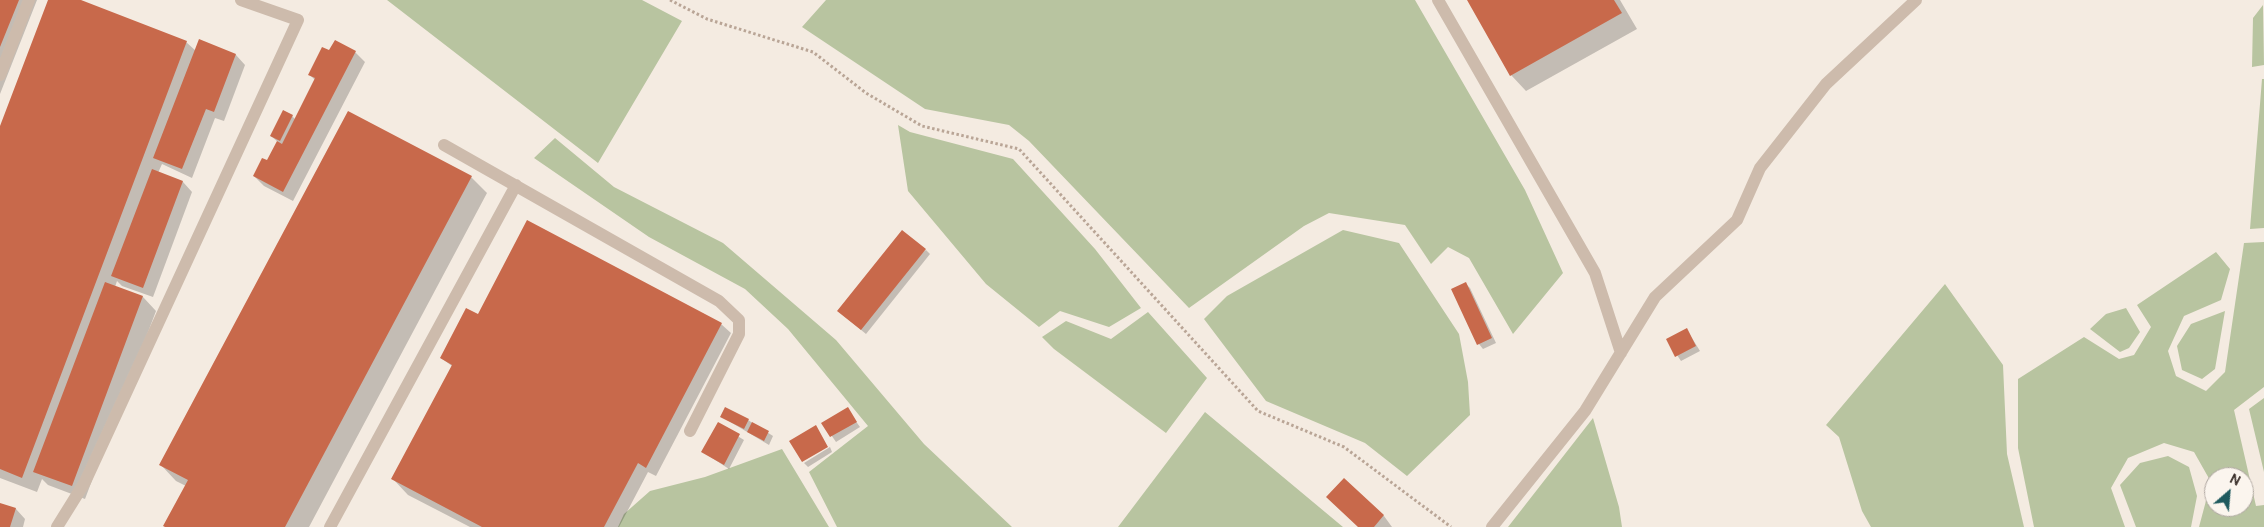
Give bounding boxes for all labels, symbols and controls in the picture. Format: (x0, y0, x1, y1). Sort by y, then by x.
north arrow (2204, 467, 2254, 517)
text: N (2227, 469, 2244, 490)

